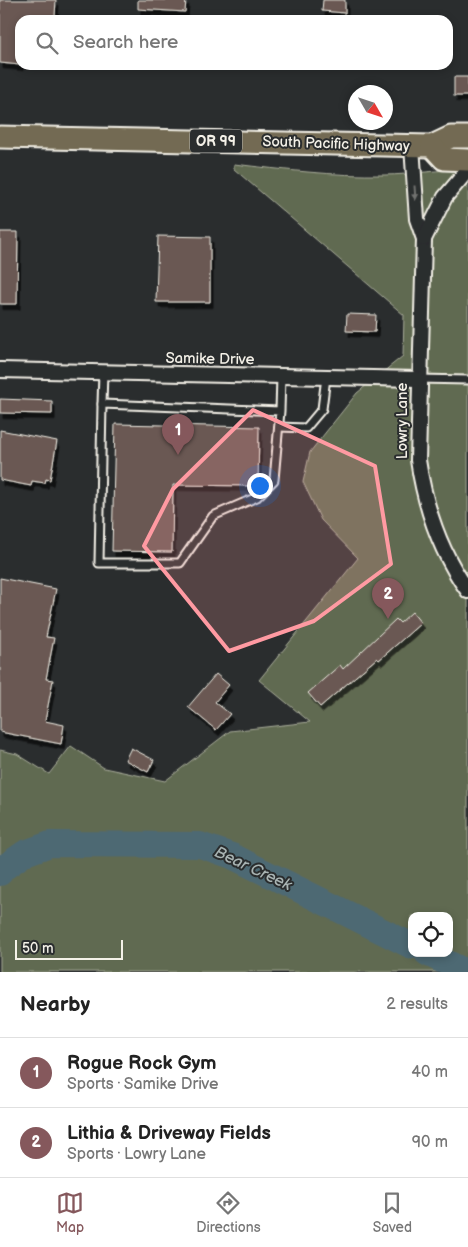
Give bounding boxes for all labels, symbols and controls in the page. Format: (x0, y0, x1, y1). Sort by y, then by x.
search box (15, 15, 453, 70)
icon: search (33, 29, 61, 57)
text: Search here (73, 31, 178, 54)
north arrow (348, 85, 393, 130)
road number: OR 99 (190, 130, 242, 152)
street label: South Pacific Highway (262, 132, 410, 156)
one-way arrow (412, 185, 420, 201)
street label: Samike Drive (165, 349, 255, 369)
street label: Lowry Lane (393, 383, 412, 459)
pin: 1 (162, 414, 194, 455)
your location (247, 473, 273, 499)
pin: 2 (372, 578, 404, 619)
water label: Bear Creek (211, 843, 296, 896)
map controls (408, 912, 453, 957)
button: locate (408, 912, 453, 957)
scale bar (15, 937, 122, 960)
text: 50 m (22, 940, 54, 957)
text: Nearby (20, 992, 90, 1017)
text: 2 results (386, 995, 448, 1014)
text: Rogue Rock Gym (67, 1052, 217, 1075)
text: 1 (33, 1063, 39, 1082)
text: 40 m (411, 1063, 448, 1082)
text: Sports · Samike Drive (67, 1075, 219, 1094)
text: Lithia & Driveway Fields (67, 1122, 271, 1145)
text: 2 (31, 1133, 41, 1152)
text: 90 m (412, 1133, 448, 1152)
text: Sports · Lowry Lane (67, 1145, 206, 1164)
tab: Map (56, 1189, 84, 1236)
tab: Directions (196, 1189, 261, 1236)
tab: Saved (373, 1189, 412, 1236)

